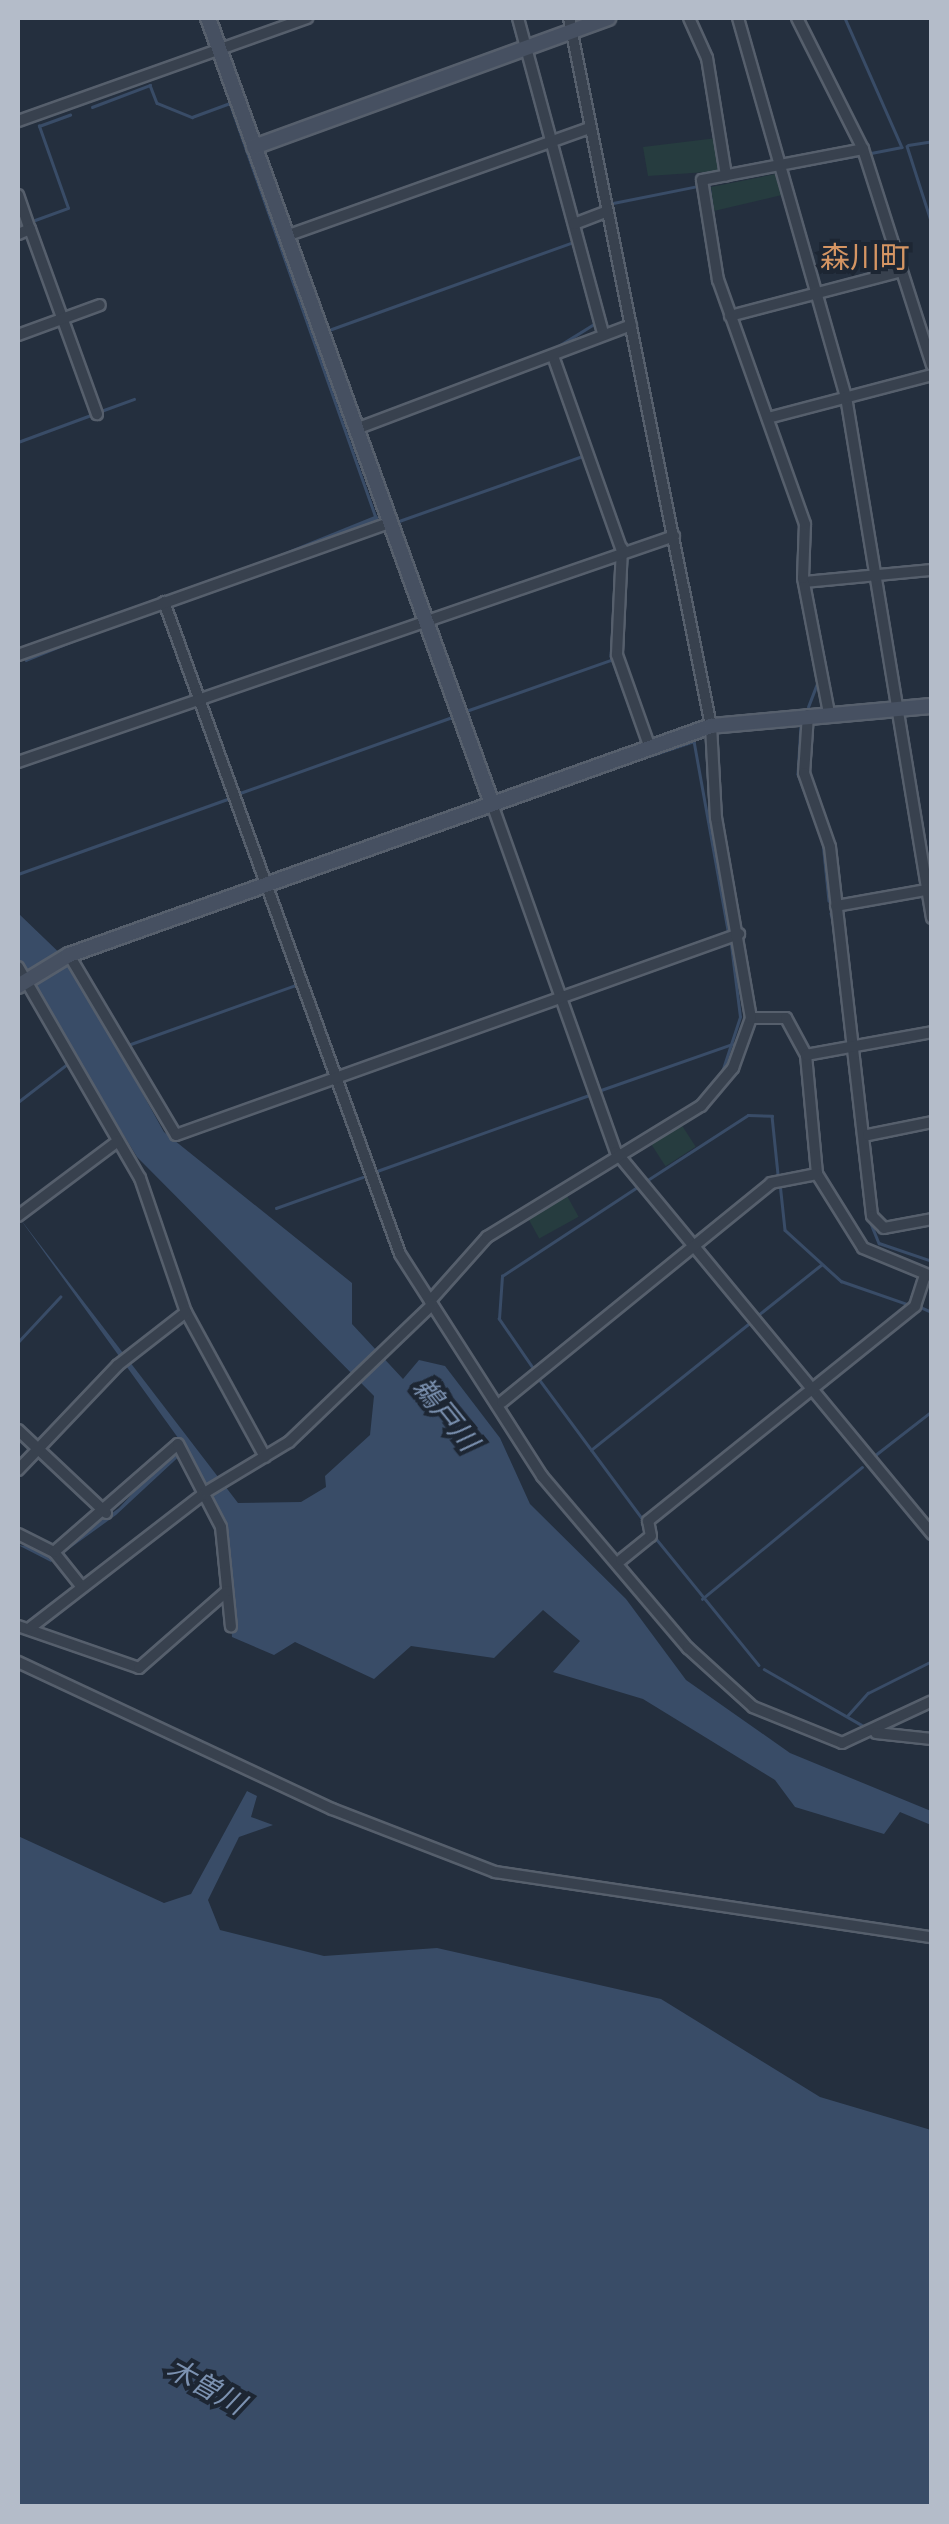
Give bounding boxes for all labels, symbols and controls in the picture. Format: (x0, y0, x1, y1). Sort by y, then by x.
district label: 森川町 (820, 239, 910, 275)
water label: 鵜戸川 (407, 1371, 485, 1457)
water label: 木曽川 (161, 2351, 251, 2421)

